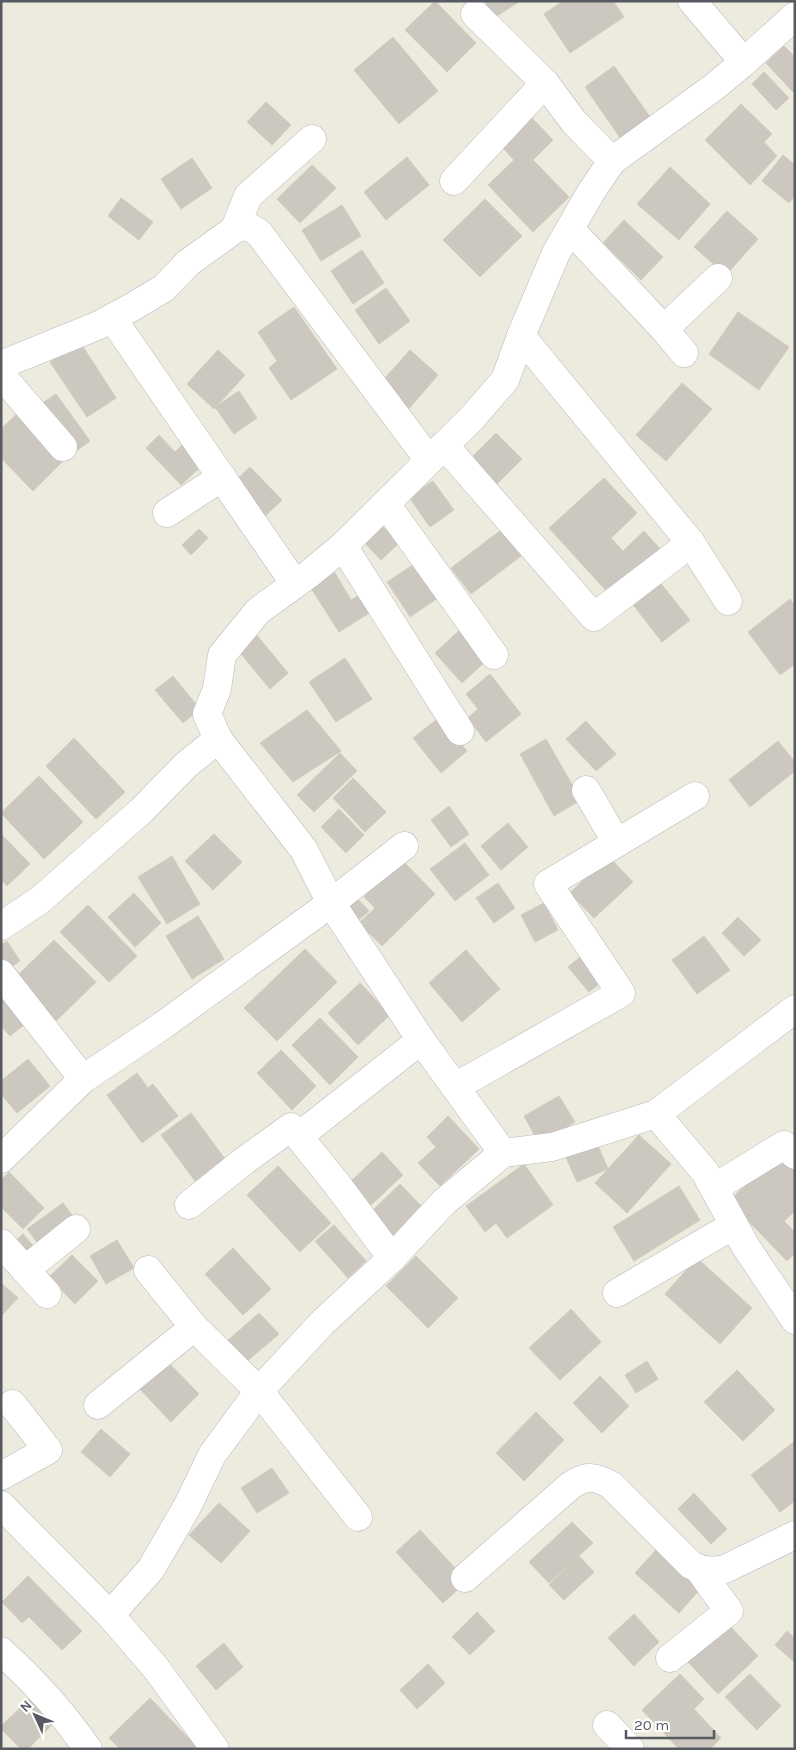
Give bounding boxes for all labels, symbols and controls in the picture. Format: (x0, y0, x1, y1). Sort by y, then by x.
north arrow (10, 1690, 60, 1740)
text: N (16, 1697, 36, 1716)
scale bar (626, 1708, 714, 1740)
text: 20 m (634, 1716, 669, 1734)

